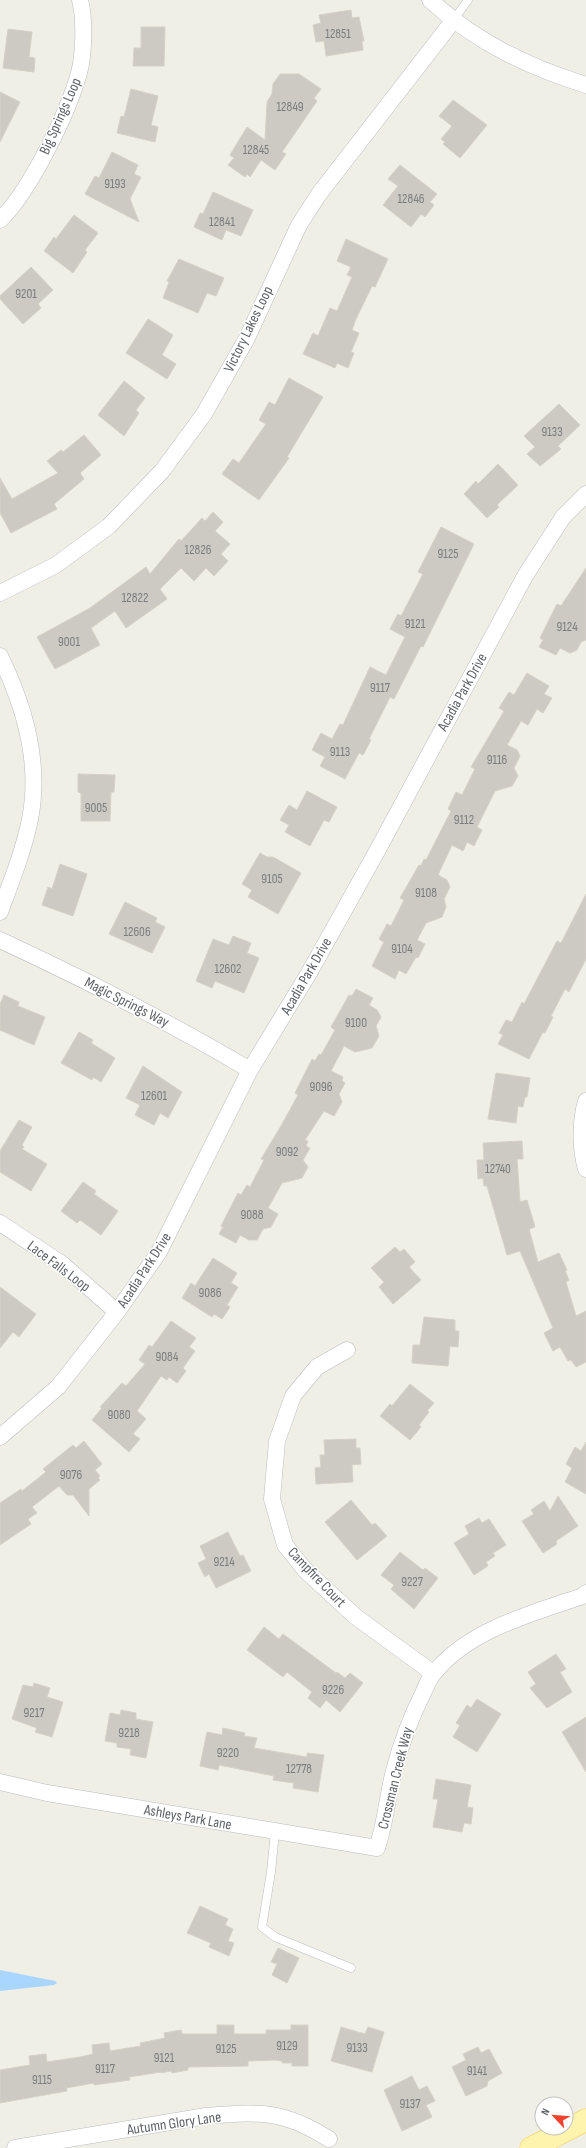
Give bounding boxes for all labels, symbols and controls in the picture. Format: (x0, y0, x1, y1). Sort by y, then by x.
house number: 12851 (325, 26, 351, 42)
street label: Big Springs Loop (35, 75, 86, 157)
house number: 12849 (276, 99, 304, 115)
house number: 12845 (243, 142, 269, 158)
house number: 9193 (104, 176, 126, 192)
house number: 12846 (397, 191, 425, 207)
house number: 12841 (209, 214, 235, 230)
street label: Victory Lakes Loop (219, 283, 277, 375)
house number: 9201 (15, 286, 37, 302)
house number: 9133 (541, 424, 563, 440)
house number: 12826 (185, 542, 212, 558)
house number: 9125 (437, 546, 459, 562)
house number: 12822 (122, 590, 148, 606)
house number: 9121 (405, 616, 426, 632)
house number: 9124 (556, 619, 578, 635)
house number: 9001 (58, 634, 80, 650)
street label: Acadia Park Drive (433, 650, 492, 735)
house number: 9117 (370, 680, 391, 696)
house number: 9113 (330, 744, 350, 760)
house number: 9116 (487, 752, 508, 768)
house number: 9005 (85, 800, 107, 816)
house number: 9112 (454, 812, 474, 828)
house number: 9105 (261, 871, 283, 887)
house number: 9108 (415, 885, 437, 901)
house number: 12606 (123, 924, 151, 940)
street label: Acadia Park Drive (276, 934, 336, 1019)
house number: 9104 (391, 941, 413, 957)
house number: 12602 (215, 961, 241, 977)
street label: Magic Springs Way (81, 973, 173, 1032)
house number: 9100 (345, 1015, 367, 1031)
house number: 9096 (309, 1079, 333, 1095)
house number: 12601 (141, 1088, 167, 1104)
house number: 9092 (276, 1144, 298, 1160)
house number: 12740 (485, 1161, 511, 1177)
house number: 9088 (241, 1207, 264, 1223)
street label: Acadia Park Drive (113, 1229, 176, 1312)
street label: Lace Falls Loop (23, 1236, 94, 1296)
house number: 9086 (199, 1285, 222, 1301)
house number: 9084 (156, 1349, 179, 1365)
house number: 9080 (107, 1407, 131, 1423)
house number: 9076 (60, 1467, 83, 1483)
street label: Campfire Court (283, 1543, 350, 1612)
house number: 9214 (213, 1554, 235, 1570)
house number: 9227 (401, 1574, 424, 1590)
house number: 9226 (322, 1682, 344, 1698)
house number: 9217 (24, 1705, 45, 1721)
house number: 9218 (118, 1725, 140, 1741)
street label: Crossman Creek Way (374, 1725, 417, 1831)
house number: 9220 (217, 1745, 239, 1761)
house number: 12778 (286, 1761, 312, 1777)
street label: Ashleys Park Lane (142, 1800, 233, 1835)
house number: 9129 (276, 2038, 298, 2054)
house number: 9133 (346, 2040, 368, 2056)
house number: 9125 (215, 2041, 237, 2057)
house number: 9121 (154, 2050, 175, 2066)
house number: 9117 (95, 2061, 116, 2077)
house number: 9141 (467, 2063, 488, 2079)
house number: 9115 (32, 2072, 52, 2088)
house number: 9137 (400, 2096, 421, 2112)
north arrow (534, 2096, 574, 2136)
text: N (538, 2106, 553, 2117)
street label: Autumn Glory Lane (125, 2107, 222, 2140)

